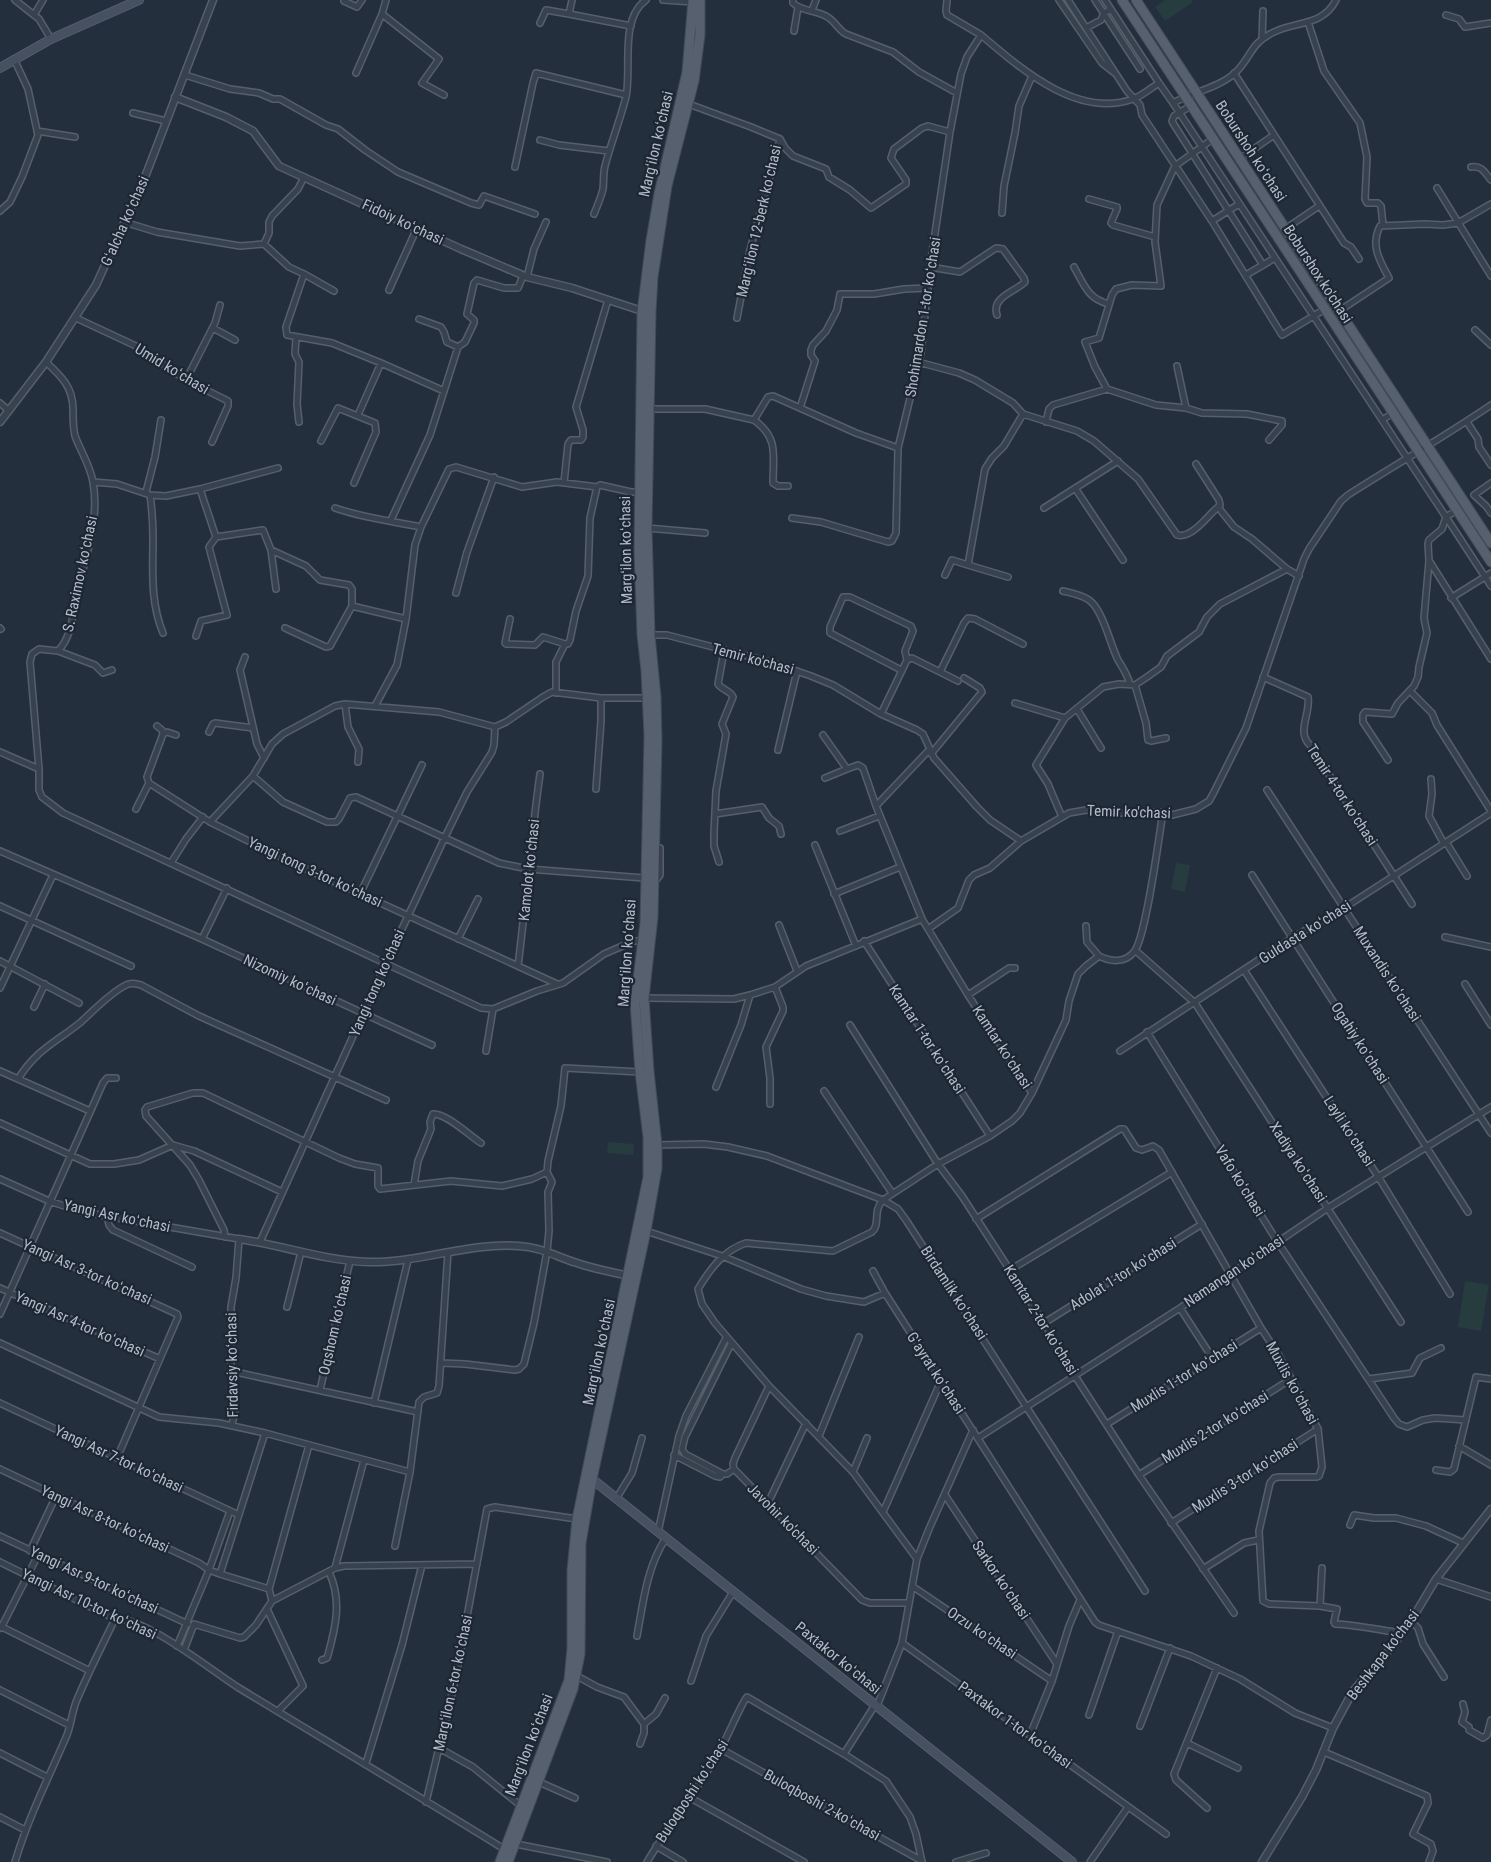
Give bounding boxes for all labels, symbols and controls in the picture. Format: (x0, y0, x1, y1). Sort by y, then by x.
street label: Margʻilon koʻchasi (635, 89, 677, 199)
street label: Boburshoh koʻchasi (1212, 97, 1290, 205)
street label: Margʻilon 12-berk koʻchasi (733, 143, 785, 299)
street label: Gʻalcha koʻchasi (97, 173, 153, 269)
street label: Fidoiy koʻchasi (359, 195, 447, 249)
street label: Boburshox ko'chasi (1280, 221, 1356, 327)
street label: Shohimardon 1-tor koʻchasi (901, 236, 945, 398)
street label: Umid koʻchasi (132, 340, 212, 398)
street label: Margʻilon koʻchasi (616, 496, 636, 604)
street label: S. Raximov koʻchasi (59, 514, 101, 634)
street label: Temir ko'chasi (710, 639, 796, 679)
street label: Temir 4-tor koʻchasi (1303, 741, 1381, 849)
street label: Temir ko'chasi (1087, 802, 1171, 822)
street label: Kamolot koʻchasi (515, 818, 543, 922)
street label: Yangi tong 3-tor koʻchasi (245, 833, 385, 911)
street label: Guldasta koʻchasi (1256, 896, 1354, 968)
street label: Margʻilon koʻchasi (614, 898, 640, 1008)
street label: Muxandis koʻchasi (1349, 923, 1425, 1025)
street label: Yangi tong koʻchasi (345, 927, 409, 1039)
street label: Nizomiy koʻchasi (241, 951, 339, 1009)
street label: Kamtar 1-tor koʻchasi (885, 981, 969, 1097)
street label: Ogahiy koʻchasi (1327, 999, 1393, 1087)
street label: Kamtar koʻchasi (968, 1002, 1036, 1092)
street label: Layli koʻchasi (1320, 1093, 1378, 1169)
street label: Xadiya koʻchasi (1265, 1118, 1331, 1206)
street label: Vafo koʻchasi (1211, 1142, 1269, 1220)
street label: Yangi Asr koʻchasi (62, 1196, 172, 1236)
street label: Namangan koʻchasi (1181, 1231, 1287, 1311)
street label: Adolat 1-tor koʻchasi (1066, 1234, 1180, 1314)
street label: Yangi Asr 3-tor koʻchasi (19, 1235, 155, 1309)
street label: Birdamlik koʻchasi (917, 1243, 991, 1343)
street label: Kamtar 2-tor koʻchasi (1000, 1262, 1082, 1378)
street label: Oqshom koʻchasi (315, 1273, 355, 1377)
street label: Yangi Asr 4-tor koʻchasi (12, 1287, 148, 1361)
street label: Margʻilon koʻchasi (579, 1297, 619, 1407)
street label: Firdavsiy koʻchasi (222, 1312, 242, 1418)
street label: Gʻayrat koʻchasi (903, 1329, 969, 1417)
street label: Muxlis 1-tor koʻchasi (1127, 1336, 1241, 1416)
street label: Muxlis koʻchasi (1262, 1339, 1322, 1427)
street label: Muxlis 2-tor koʻchasi (1158, 1387, 1272, 1467)
street label: Yangi Asr 7-tor koʻchasi (52, 1421, 186, 1497)
street label: Muxlis 3-tor koʻchasi (1189, 1435, 1301, 1517)
street label: Javohir ko'chasi (743, 1479, 823, 1559)
street label: Yangi Asr 8-tor koʻchasi (38, 1481, 172, 1557)
street label: Sarkor koʻchasi (968, 1537, 1034, 1623)
street label: Yangi Asr 9-tor koʻchasi (27, 1542, 161, 1618)
street label: Yangi Asr 10-tor koʻchasi (18, 1565, 160, 1643)
street label: Orzu koʻchasi (944, 1603, 1020, 1663)
street label: Beshkapa ko'chasi (1343, 1606, 1423, 1704)
street label: Margʻilon 6-tor koʻchasi (430, 1613, 476, 1753)
street label: Paxtakor koʻchasi (791, 1618, 885, 1698)
street label: Paxtakor 1-tor koʻchasi (955, 1678, 1075, 1772)
street label: Margʻilon koʻchasi (501, 1691, 557, 1799)
street label: Buloqboshi koʻchasi (652, 1736, 732, 1846)
street label: Buloqboshi 2-koʻchasi (761, 1766, 883, 1844)

